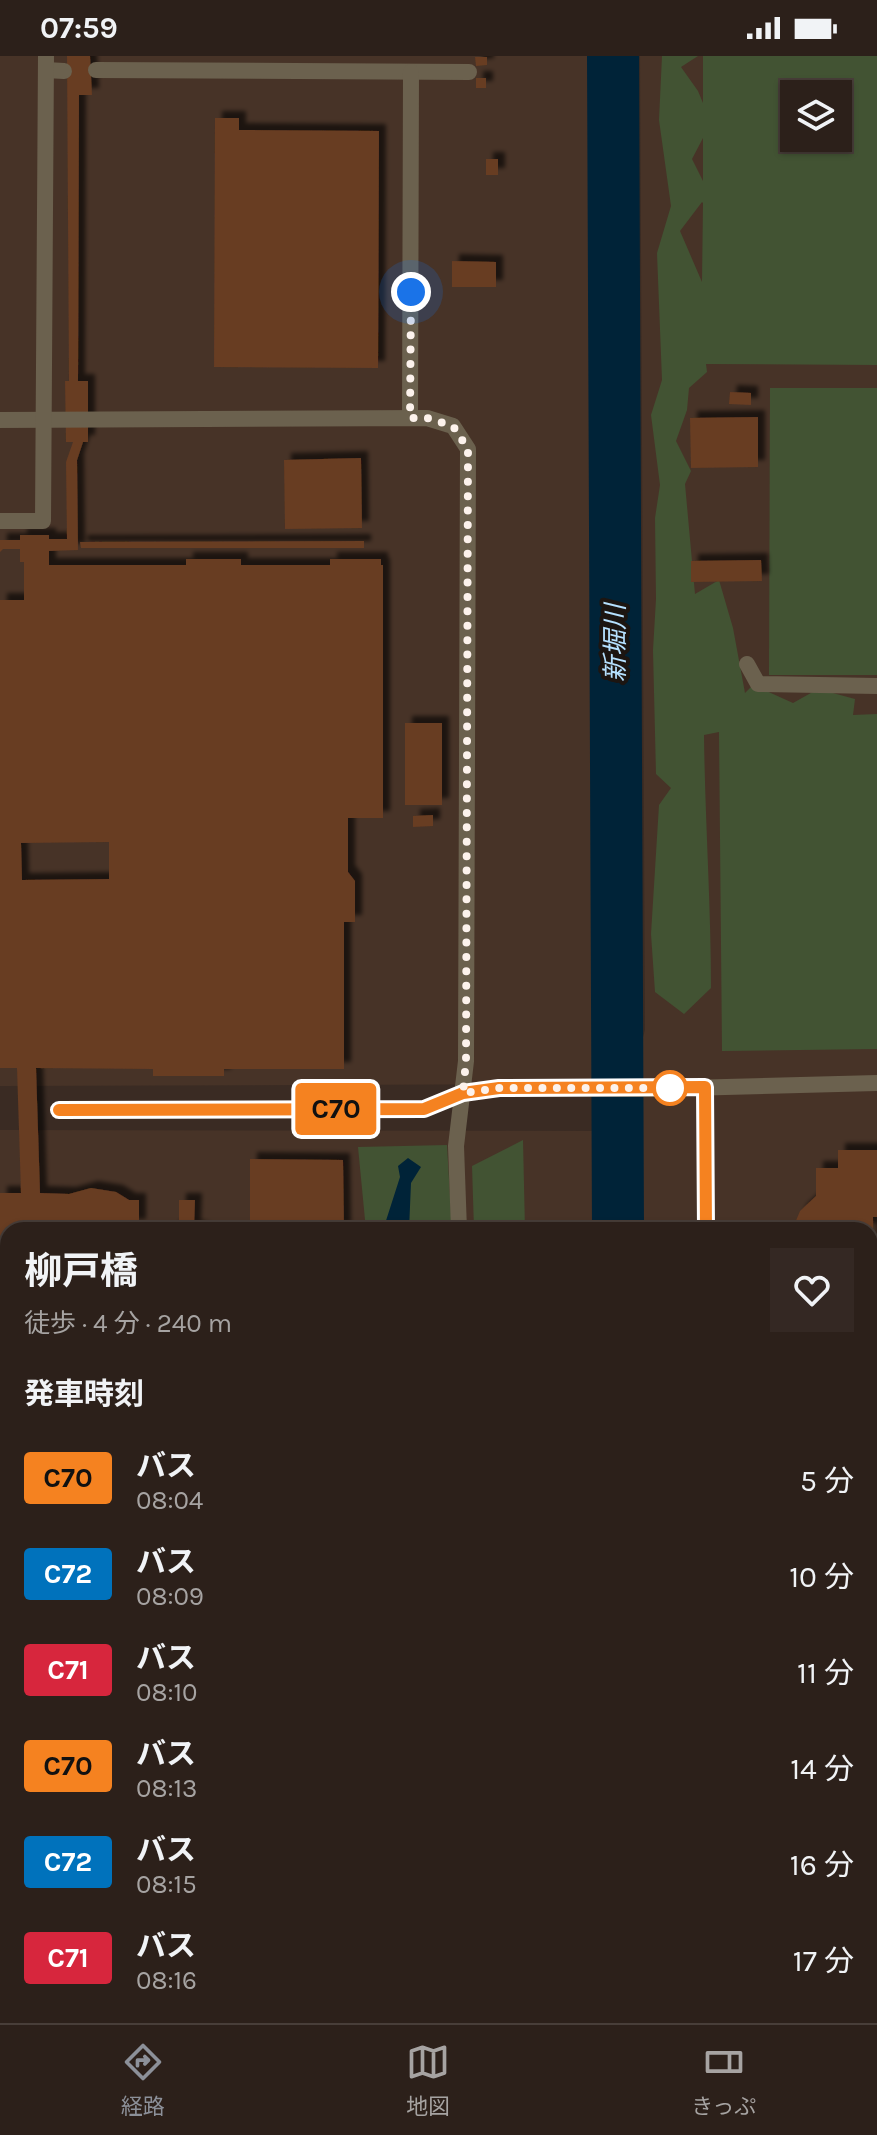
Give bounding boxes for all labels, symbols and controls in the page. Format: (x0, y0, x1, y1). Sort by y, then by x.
text: 07:59 (40, 10, 118, 46)
map controls (780, 80, 852, 152)
button: layers (780, 80, 852, 152)
your location (391, 272, 431, 312)
water label: 新堀川 (600, 601, 631, 682)
unlabelled marker (653, 1071, 687, 1105)
line badge: C70 (290, 1083, 382, 1135)
text: C70 (311, 1092, 361, 1125)
button: heart (770, 1248, 854, 1332)
text: 柳戸橋 (24, 1249, 138, 1294)
text: 徒歩 · 4 分 · 240 m (24, 1308, 232, 1339)
text: 発車時刻 (24, 1376, 144, 1412)
text: バス (136, 1448, 196, 1484)
text: C70 (43, 1461, 93, 1494)
text: 5 分 (800, 1463, 854, 1499)
text: 08:04 (136, 1485, 203, 1516)
text: バス (136, 1544, 196, 1580)
text: C72 (44, 1557, 92, 1590)
text: 10 分 (789, 1559, 854, 1595)
text: 08:09 (136, 1581, 204, 1612)
text: バス (136, 1640, 196, 1676)
text: C71 (47, 1653, 89, 1686)
text: 11 分 (797, 1655, 854, 1691)
text: 08:10 (136, 1677, 197, 1708)
text: バス (136, 1736, 196, 1772)
text: C70 (43, 1749, 93, 1782)
text: 14 分 (790, 1751, 854, 1787)
text: 08:13 (136, 1773, 197, 1804)
text: バス (136, 1832, 196, 1868)
text: C72 (44, 1845, 92, 1878)
text: 16 分 (790, 1847, 854, 1883)
text: 08:15 (136, 1869, 197, 1900)
text: バス (136, 1928, 196, 1964)
text: C71 (47, 1941, 89, 1974)
text: 17 分 (793, 1943, 854, 1979)
text: 08:16 (136, 1965, 197, 1996)
tab: 経路 (121, 2040, 165, 2120)
tab: 地図 (406, 2040, 450, 2120)
tab: きっぷ (691, 2040, 756, 2120)

